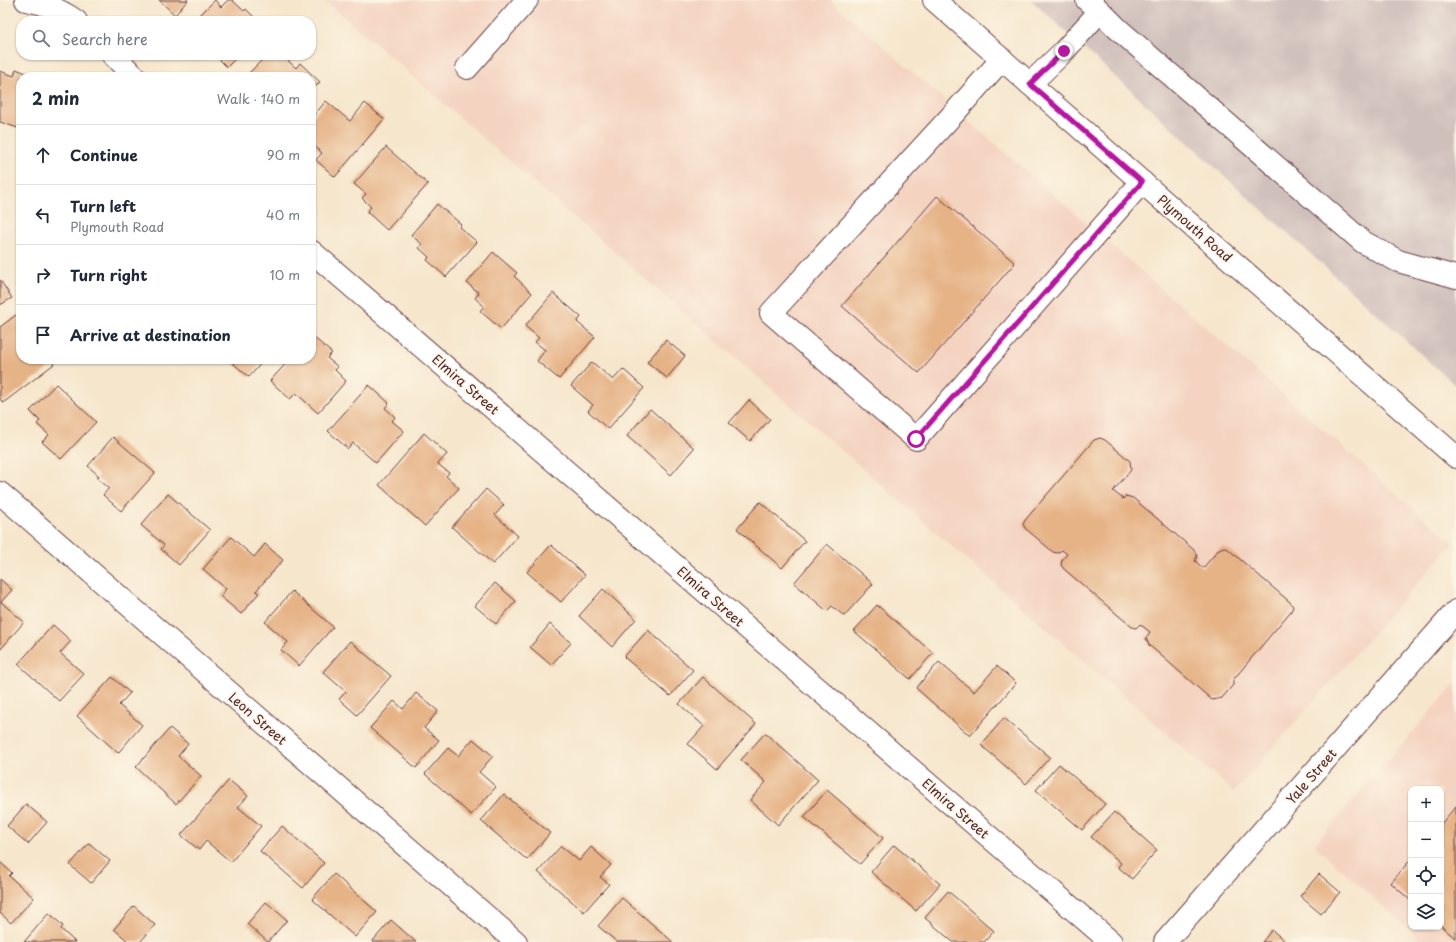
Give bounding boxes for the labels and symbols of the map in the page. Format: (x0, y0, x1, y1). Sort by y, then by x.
route end (1055, 42, 1073, 60)
street label: Plymouth Road (1153, 190, 1237, 266)
street label: Elmira Street (428, 350, 504, 418)
route start (907, 430, 925, 448)
street label: Elmira Street (673, 562, 749, 630)
street label: Leon Street (225, 687, 291, 749)
street label: Yale Street (1281, 744, 1341, 808)
street label: Elmira Street (918, 774, 994, 842)

